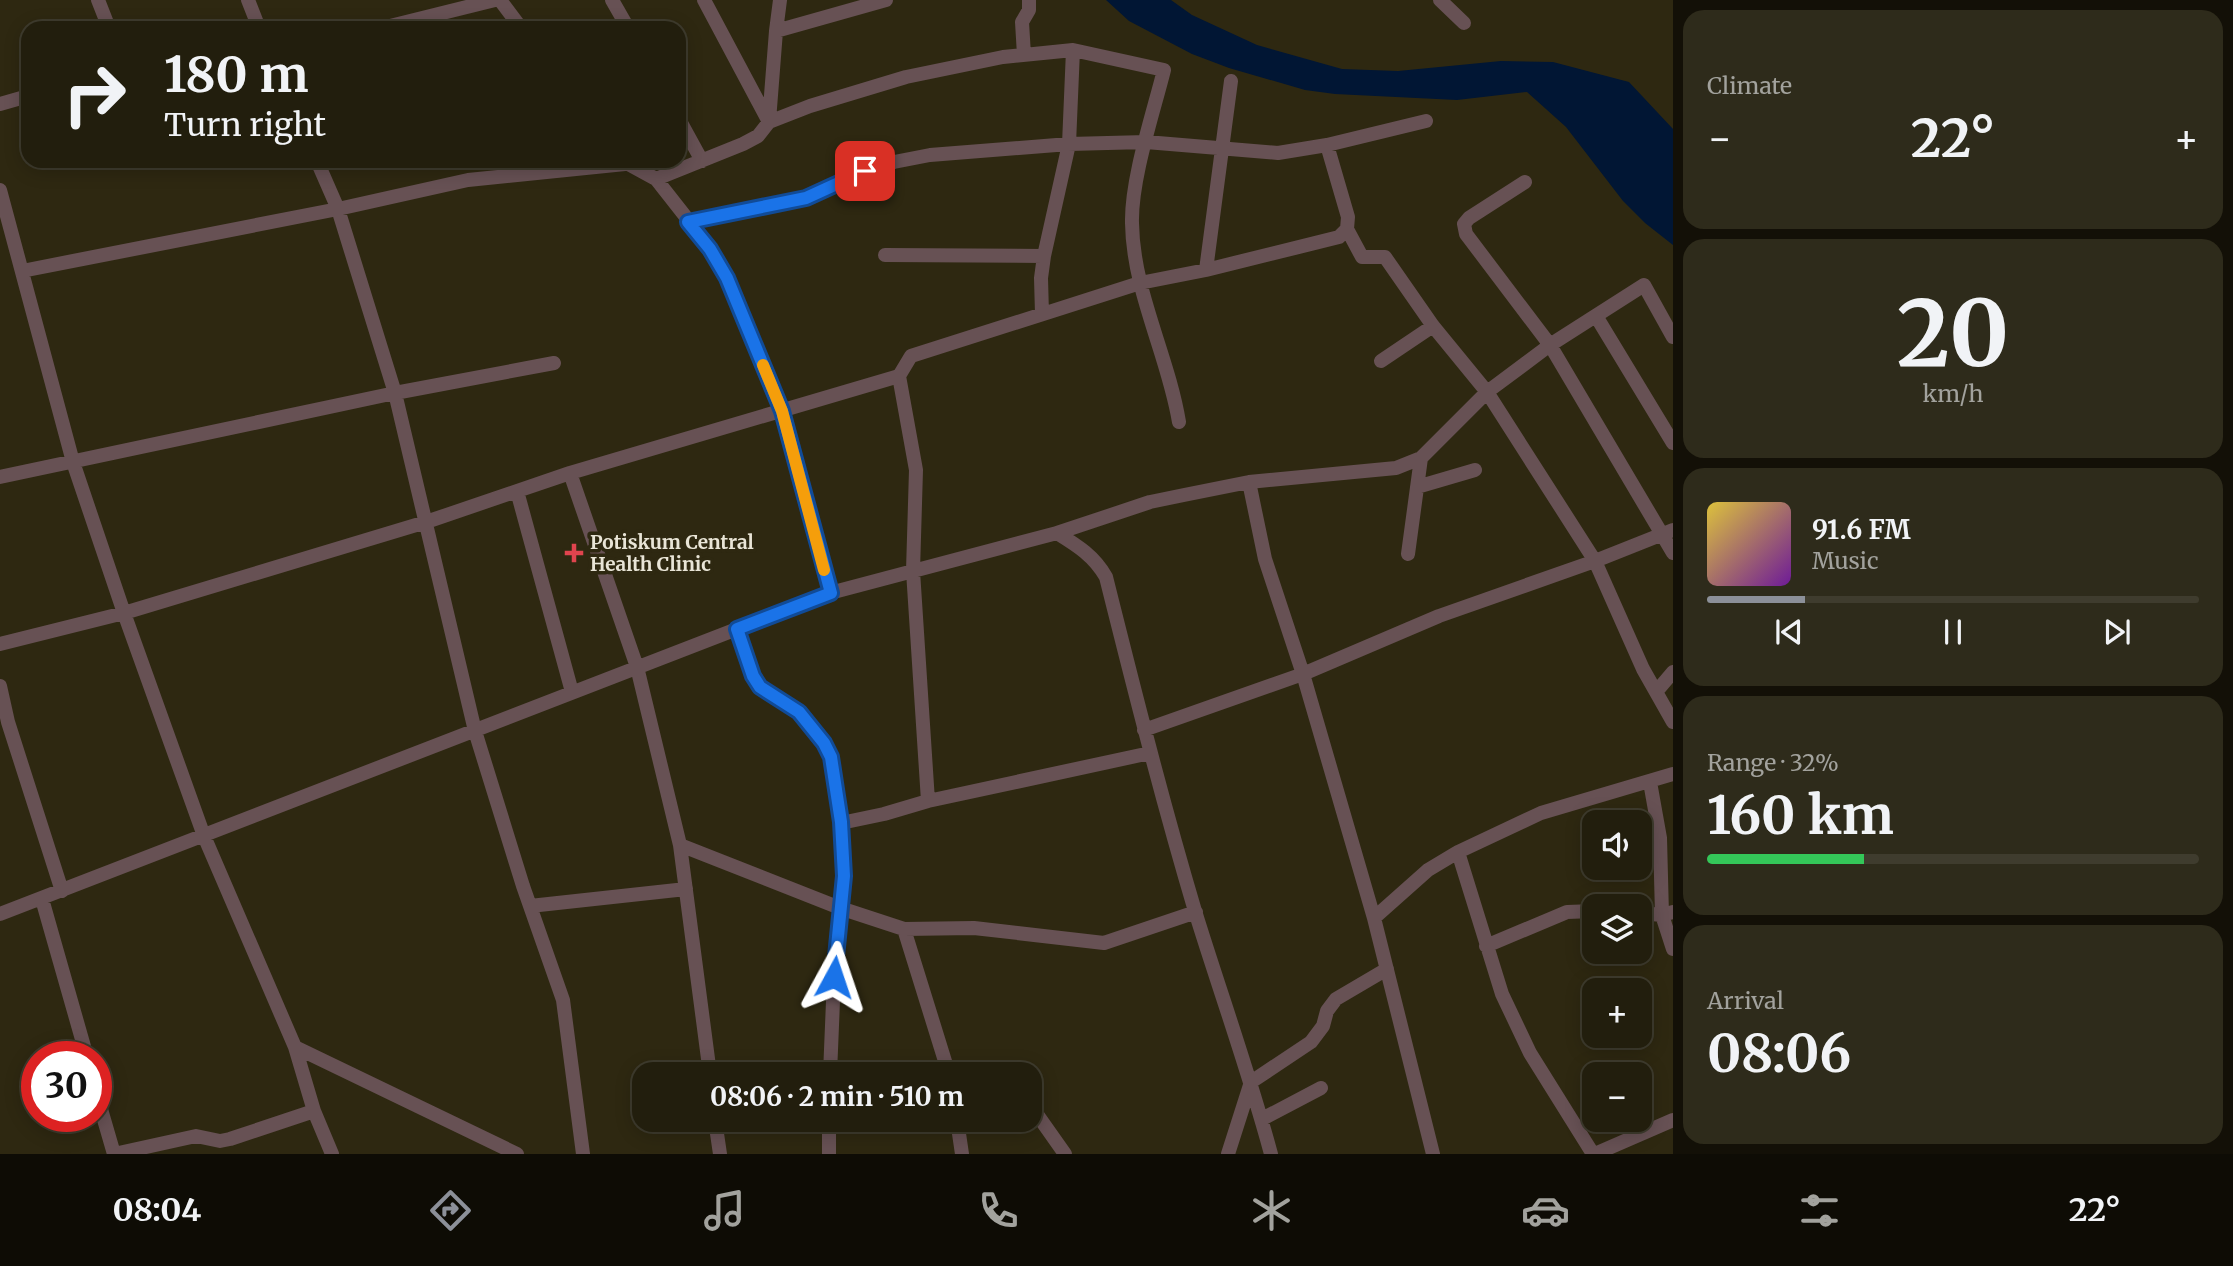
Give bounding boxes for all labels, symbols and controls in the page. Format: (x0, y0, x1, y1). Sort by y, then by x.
text: 180 m (164, 44, 309, 105)
icon: right (49, 49, 140, 140)
text: Climate (1707, 71, 1792, 100)
text: Turn right (164, 105, 326, 145)
text: 22° (1911, 106, 1995, 171)
text: − (1707, 115, 1732, 162)
text: + (2174, 115, 2199, 162)
pin (835, 141, 895, 201)
icon: arrive (846, 152, 884, 190)
text: 20 (1897, 276, 2009, 391)
text: km/h (1923, 379, 1983, 408)
text: 91.6 FM (1812, 513, 1911, 546)
place label: Potiskum Central Health Clinic (590, 530, 754, 576)
marker: Potiskum Central Health Clinic (564, 543, 584, 563)
text: Music (1812, 546, 1879, 575)
icon: previous (1770, 613, 1808, 651)
icon: pause (1934, 613, 1972, 651)
icon: next (2098, 613, 2136, 651)
text: Range · 32% (1707, 748, 1839, 777)
text: 160 km (1707, 783, 1894, 848)
map controls (1582, 810, 1652, 1132)
button: sound (1582, 810, 1652, 880)
button: layers (1582, 894, 1652, 964)
position arrow (797, 940, 871, 1014)
button: + (1582, 978, 1652, 1048)
text: Arrival (1707, 986, 1784, 1015)
text: 08:06 (1707, 1021, 1851, 1086)
speed limit sign: 30 (21, 1041, 112, 1132)
button: − (1582, 1062, 1652, 1132)
text: 08:06 · 2 min · 510 m (710, 1080, 964, 1113)
icon: directions (426, 1186, 475, 1235)
icon: music (700, 1186, 749, 1235)
icon: phone (974, 1186, 1023, 1235)
icon: climate (1247, 1186, 1296, 1235)
icon: car (1521, 1186, 1570, 1235)
icon: filters (1795, 1186, 1844, 1235)
text: 08:04 (112, 1190, 201, 1230)
text: 22° (2069, 1190, 2121, 1230)

